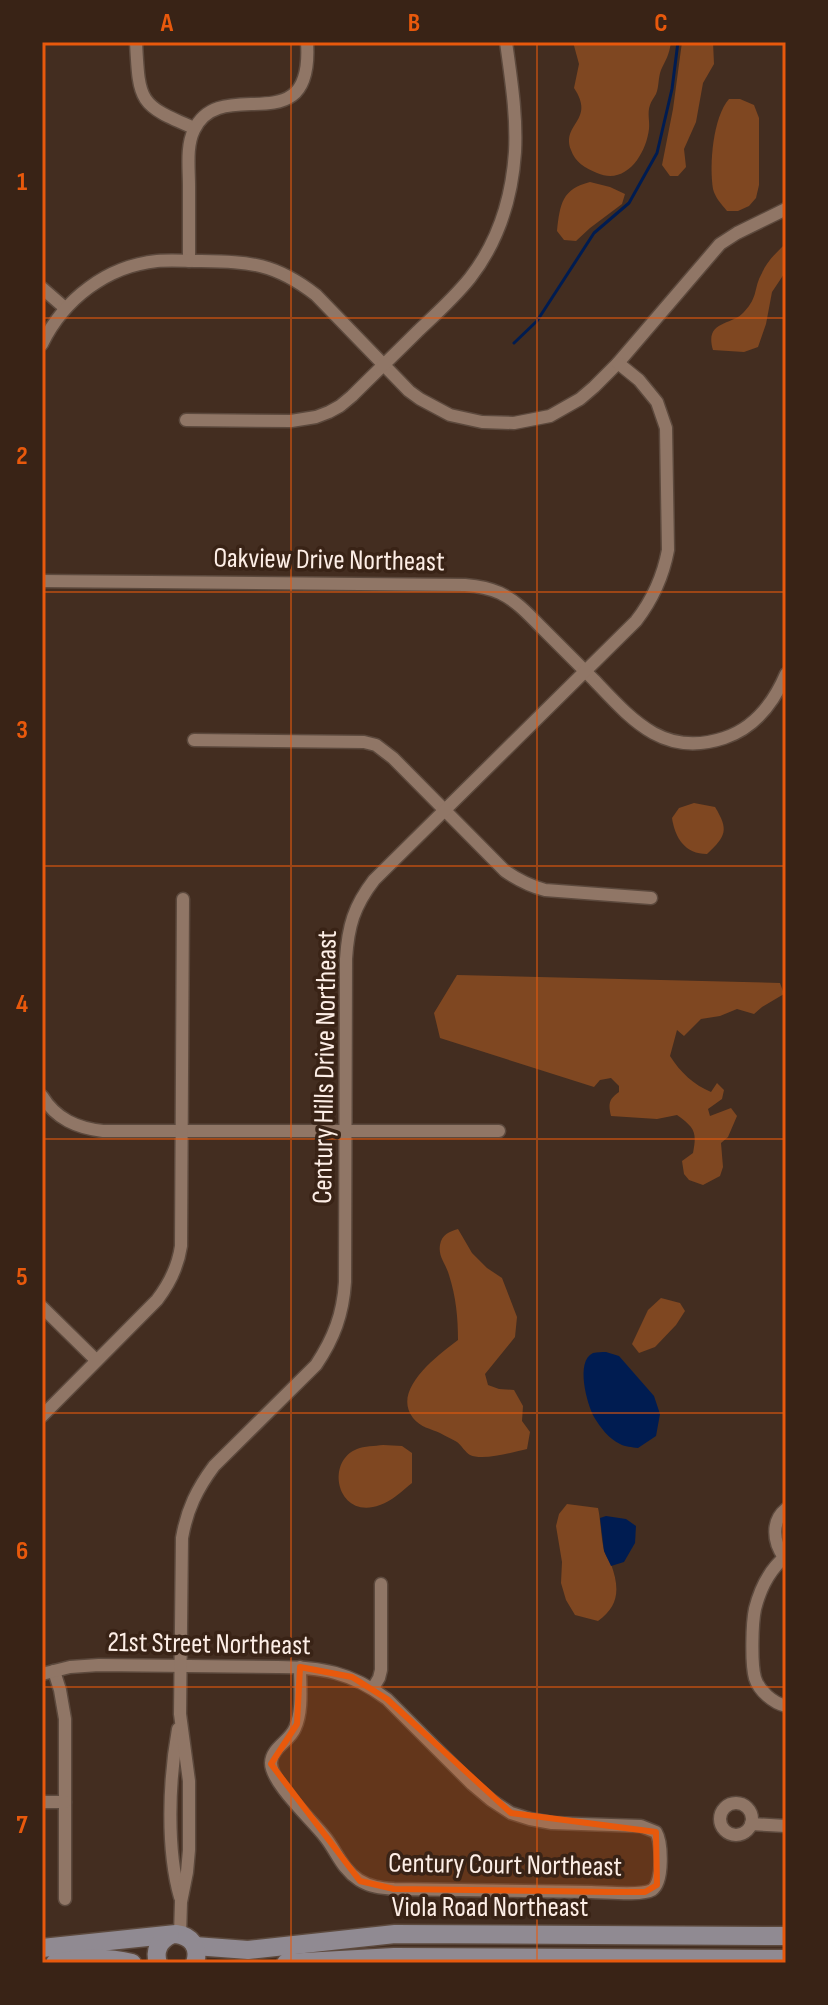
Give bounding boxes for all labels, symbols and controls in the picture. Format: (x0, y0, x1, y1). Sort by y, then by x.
text: A (160, 8, 174, 39)
text: B (408, 8, 420, 39)
text: C (654, 8, 668, 39)
text: 1 (17, 167, 27, 198)
text: 2 (16, 441, 28, 472)
street label: Oakview Drive Northeast (213, 541, 445, 579)
text: 3 (16, 715, 28, 746)
street label: Century Hills Drive Northeast (306, 930, 344, 1204)
text: 4 (16, 989, 28, 1020)
text: 5 (16, 1262, 28, 1293)
text: 6 (16, 1536, 28, 1567)
street label: 21st Street Northeast (107, 1626, 311, 1662)
text: 7 (16, 1810, 28, 1841)
street label: Century Court Northeast (388, 1846, 622, 1884)
street label: Viola Road Northeast (392, 1891, 588, 1924)

